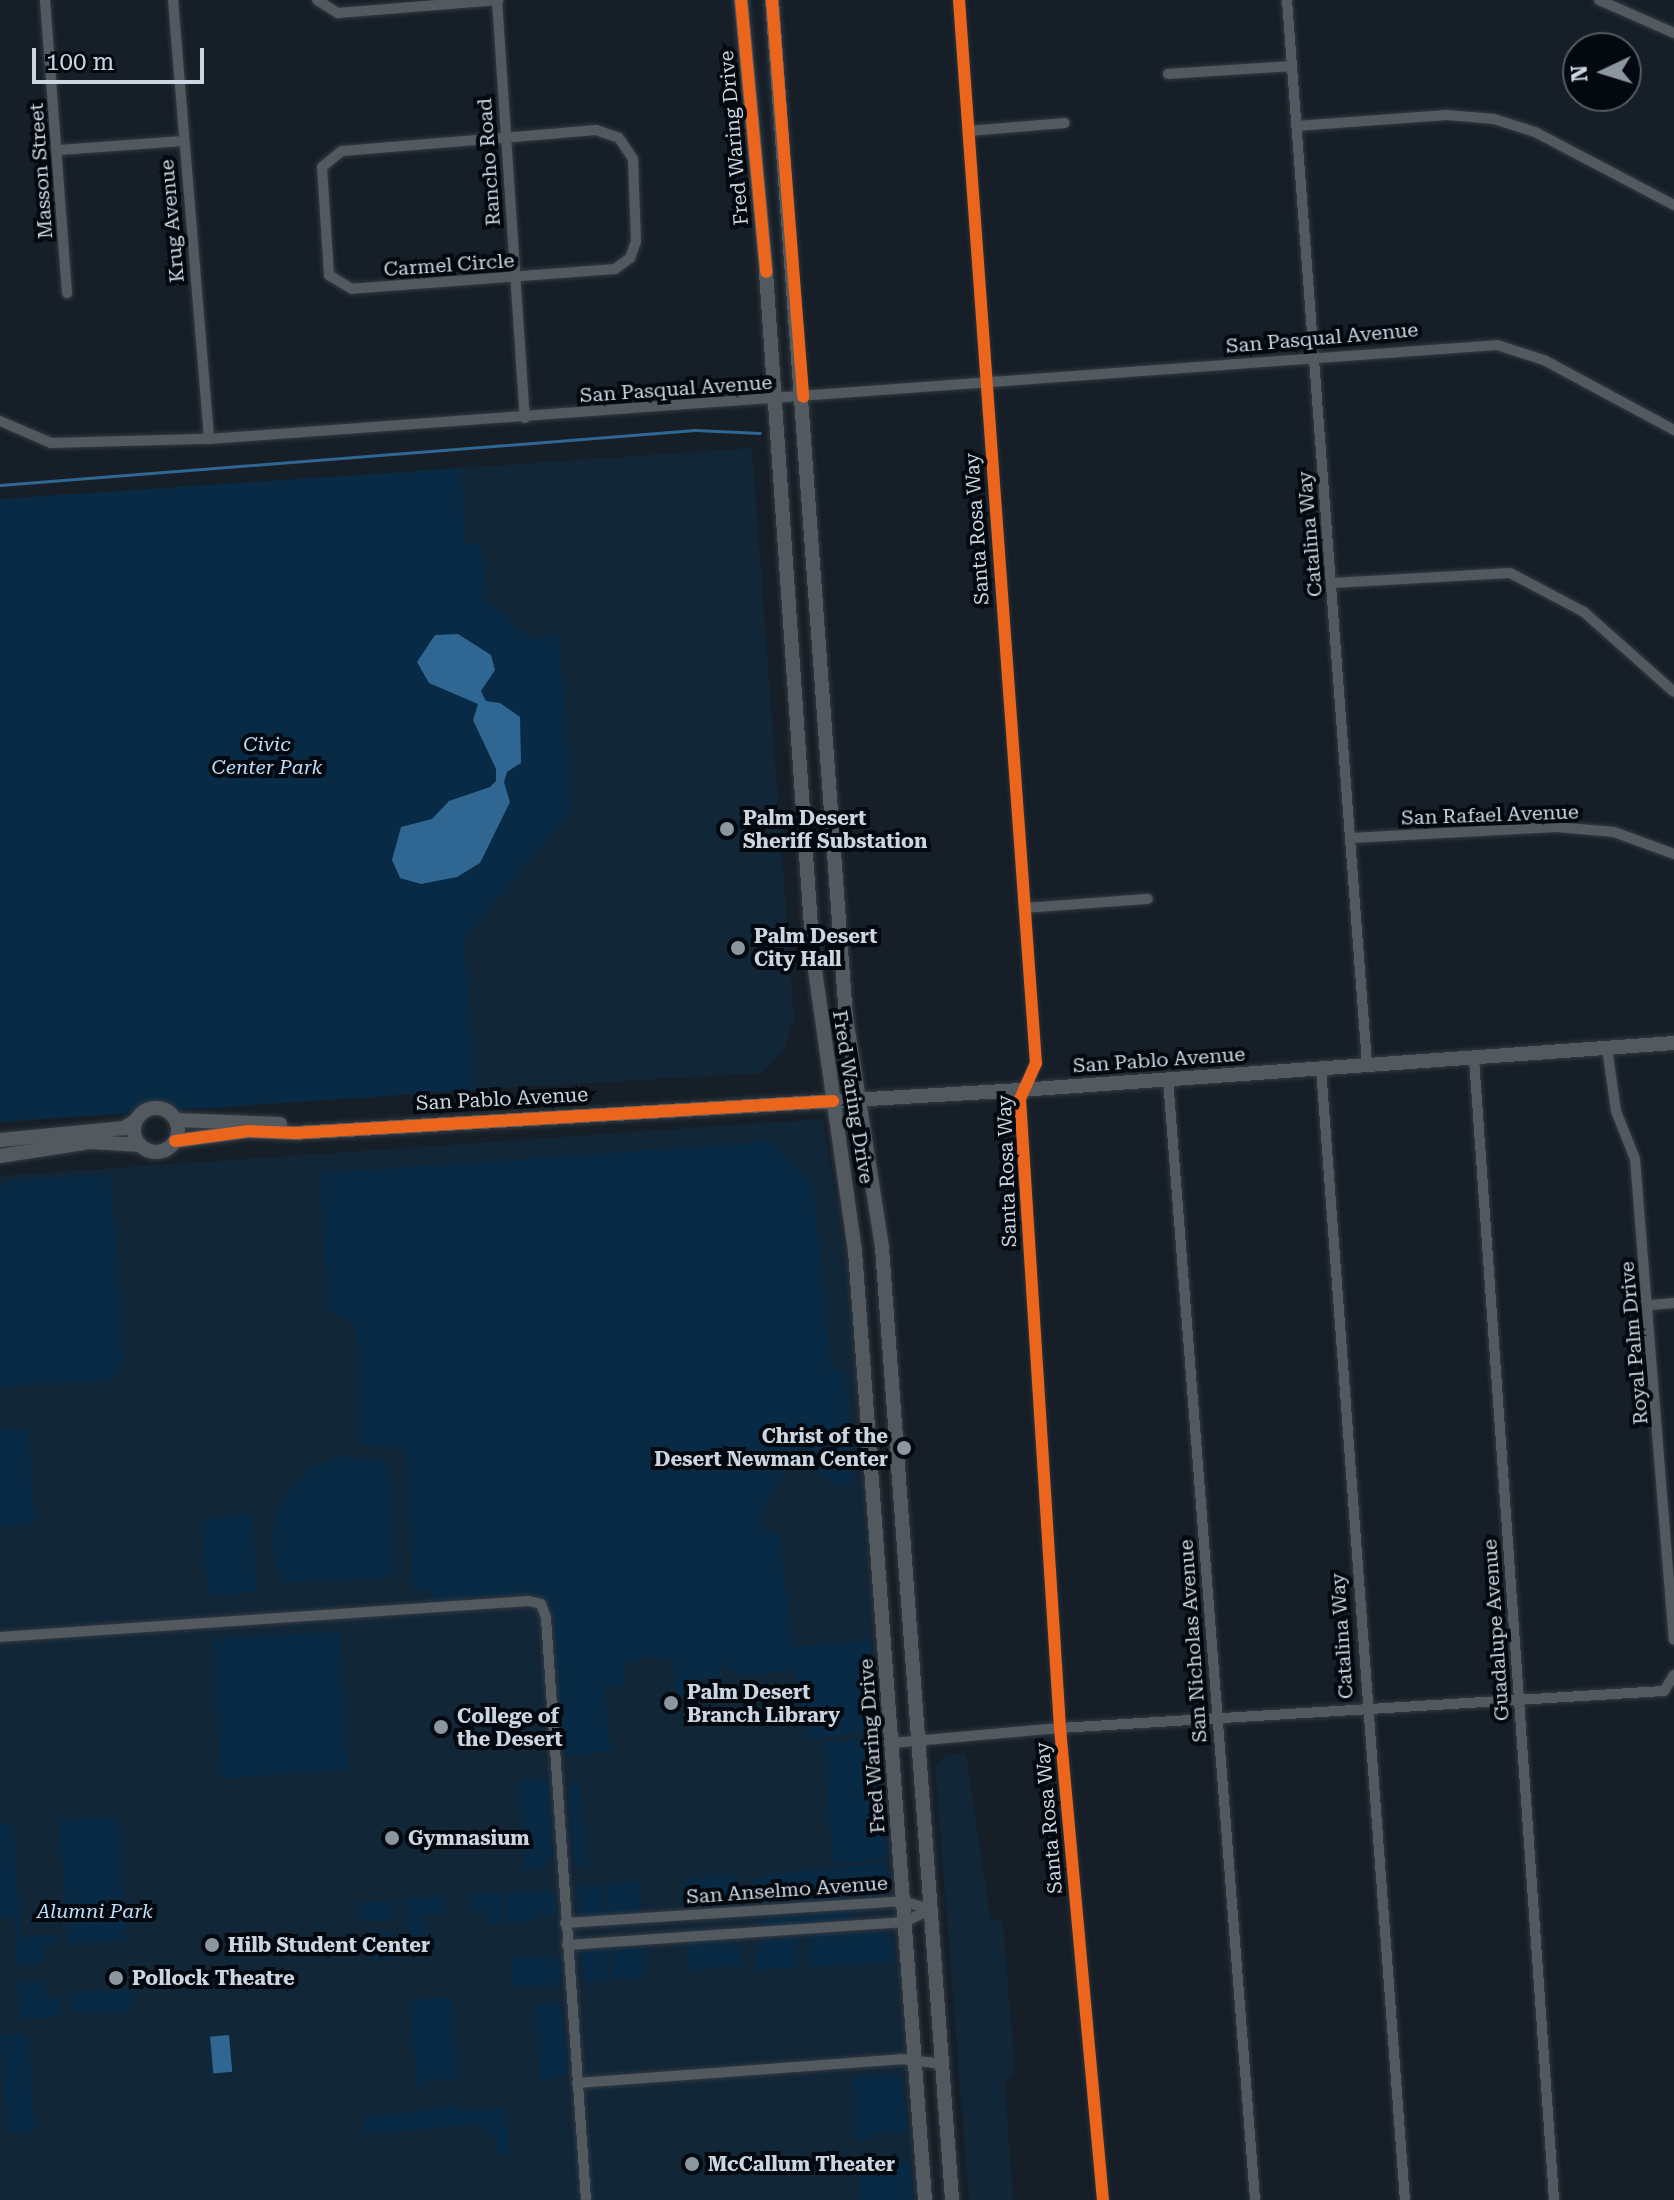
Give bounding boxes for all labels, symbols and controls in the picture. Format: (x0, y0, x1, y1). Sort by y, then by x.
scale bar (36, 32, 208, 82)
north arrow (1562, 32, 1642, 112)
text: 100 m (46, 48, 114, 76)
street label: Fred Waring Drive (714, 50, 754, 226)
text: N (1566, 64, 1593, 83)
street label: Rancho Road (473, 97, 505, 227)
street label: Masson Street (24, 102, 58, 240)
street label: Krug Avenue (155, 158, 189, 284)
street label: Carmel Circle (383, 248, 515, 282)
street label: San Pasqual Avenue (1225, 318, 1419, 358)
street label: San Pasqual Avenue (579, 370, 773, 408)
street label: Santa Rosa Way (960, 452, 994, 606)
street label: Catalina Way (1293, 470, 1327, 598)
park label: Civic Center Park (212, 732, 322, 779)
street label: San Rafael Avenue (1401, 800, 1579, 830)
place label: Palm Desert Sheriff Substation (743, 806, 927, 853)
marker: Palm Desert Sheriff Substation (718, 820, 736, 838)
place label: Palm Desert City Hall (754, 924, 877, 971)
marker: Palm Desert City Hall (729, 939, 747, 957)
street label: Fred Waring Drive (827, 1009, 879, 1185)
street label: San Pablo Avenue (1072, 1042, 1246, 1078)
street label: San Pablo Avenue (415, 1082, 589, 1116)
street label: Santa Rosa Way (992, 1094, 1022, 1248)
street label: Royal Palm Drive (1615, 1260, 1653, 1426)
place label: Christ of the Desert Newman Center (654, 1424, 888, 1471)
marker: Christ of the Desert Newman Center (895, 1439, 913, 1457)
street label: Guadalupe Avenue (1478, 1538, 1514, 1722)
street label: San Nicholas Avenue (1174, 1539, 1212, 1743)
street label: Catalina Way (1326, 1572, 1358, 1700)
street label: Fred Waring Drive (854, 1658, 890, 1834)
place label: Palm Desert Branch Library (687, 1680, 840, 1727)
marker: Palm Desert Branch Library (662, 1694, 680, 1712)
place label: College of the Desert (457, 1704, 563, 1751)
marker: College of the Desert (432, 1718, 450, 1736)
street label: Santa Rosa Way (1030, 1741, 1068, 1895)
place label: Gymnasium (408, 1826, 530, 1850)
marker: Gymnasium (383, 1829, 401, 1847)
street label: San Anselmo Avenue (685, 1871, 889, 1909)
park label: Alumni Park (37, 1899, 153, 1923)
place label: Hilb Student Center (228, 1933, 430, 1957)
marker: Hilb Student Center (203, 1936, 221, 1954)
place label: Pollock Theatre (132, 1966, 295, 1990)
marker: Pollock Theatre (107, 1969, 125, 1987)
place label: McCallum Theater (708, 2152, 895, 2176)
marker: McCallum Theater (683, 2155, 701, 2173)

